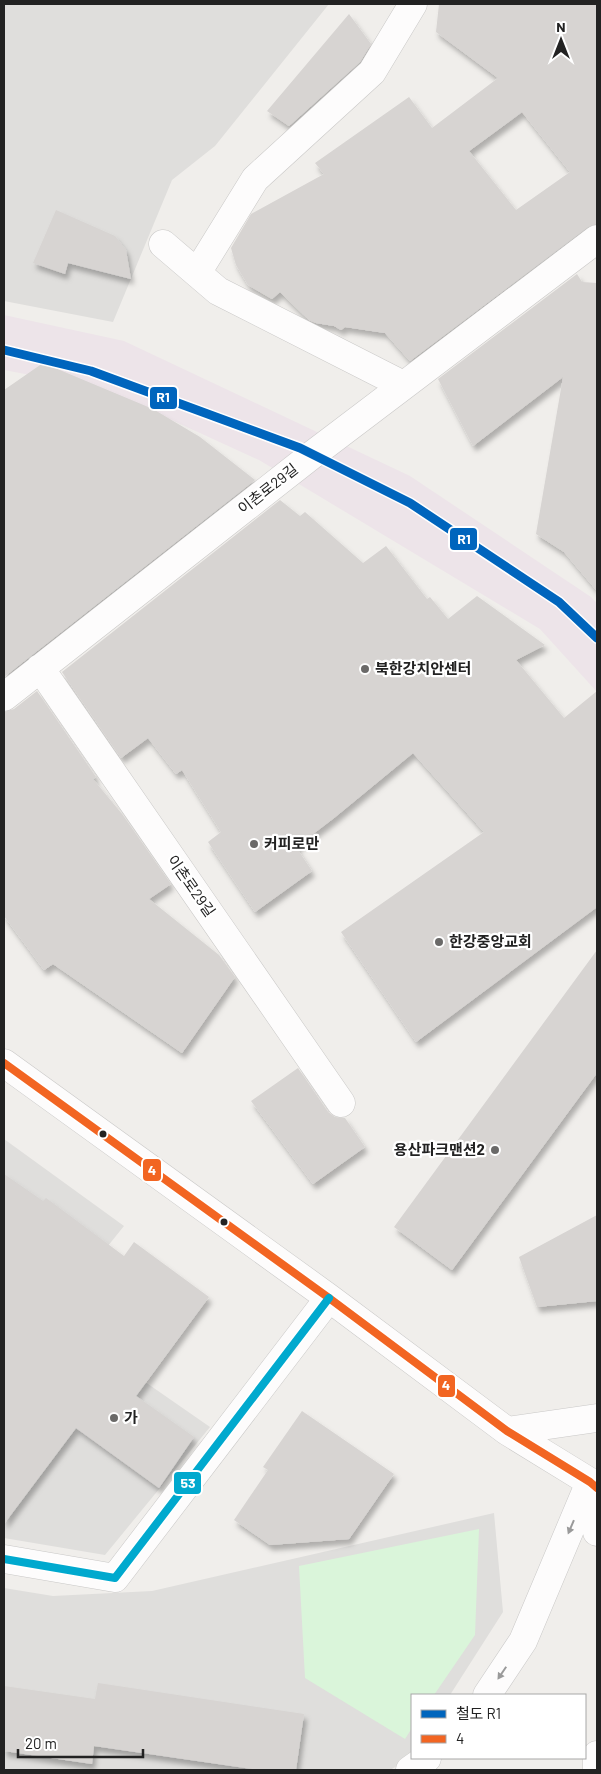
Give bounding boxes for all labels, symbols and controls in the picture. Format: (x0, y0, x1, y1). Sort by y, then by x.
north arrow (536, 15, 586, 65)
text: N (556, 18, 566, 35)
line badge: R1 (149, 386, 178, 410)
text: R1 (156, 388, 170, 405)
street label: 이촌로29길 (234, 459, 301, 517)
line badge: R1 (449, 527, 478, 551)
text: R1 (457, 530, 471, 547)
place label: 북한강치안센터 (375, 659, 472, 677)
marker: 북한강치안센터 (359, 663, 371, 675)
place label: 커피로만 (264, 834, 319, 852)
marker: 커피로만 (248, 838, 260, 850)
street label: 이촌로29길 (164, 851, 220, 920)
place label: 한강중앙교회 (449, 932, 532, 950)
marker: 한강중앙교회 (433, 936, 445, 948)
unlabelled marker (98, 1129, 108, 1139)
place label: 용산파크맨션2 (394, 1140, 485, 1158)
marker: 용산파크맨션2 (489, 1144, 501, 1156)
line badge: 4 (142, 1158, 162, 1182)
text: 4 (148, 1161, 156, 1178)
unlabelled marker (219, 1217, 229, 1227)
line badge: 4 (437, 1374, 456, 1398)
text: 4 (442, 1376, 450, 1393)
place label: 가 (124, 1408, 138, 1426)
marker: 가 (108, 1412, 120, 1424)
line badge: 53 (173, 1471, 202, 1495)
text: 53 (180, 1474, 196, 1491)
one-way arrow (567, 1520, 575, 1535)
one-way arrow (497, 1667, 506, 1680)
legend (411, 1694, 586, 1759)
text: 철도 R1 (456, 1704, 501, 1722)
scale bar (18, 1726, 142, 1758)
text: 4 (456, 1729, 464, 1747)
text: 20 m (25, 1734, 57, 1752)

